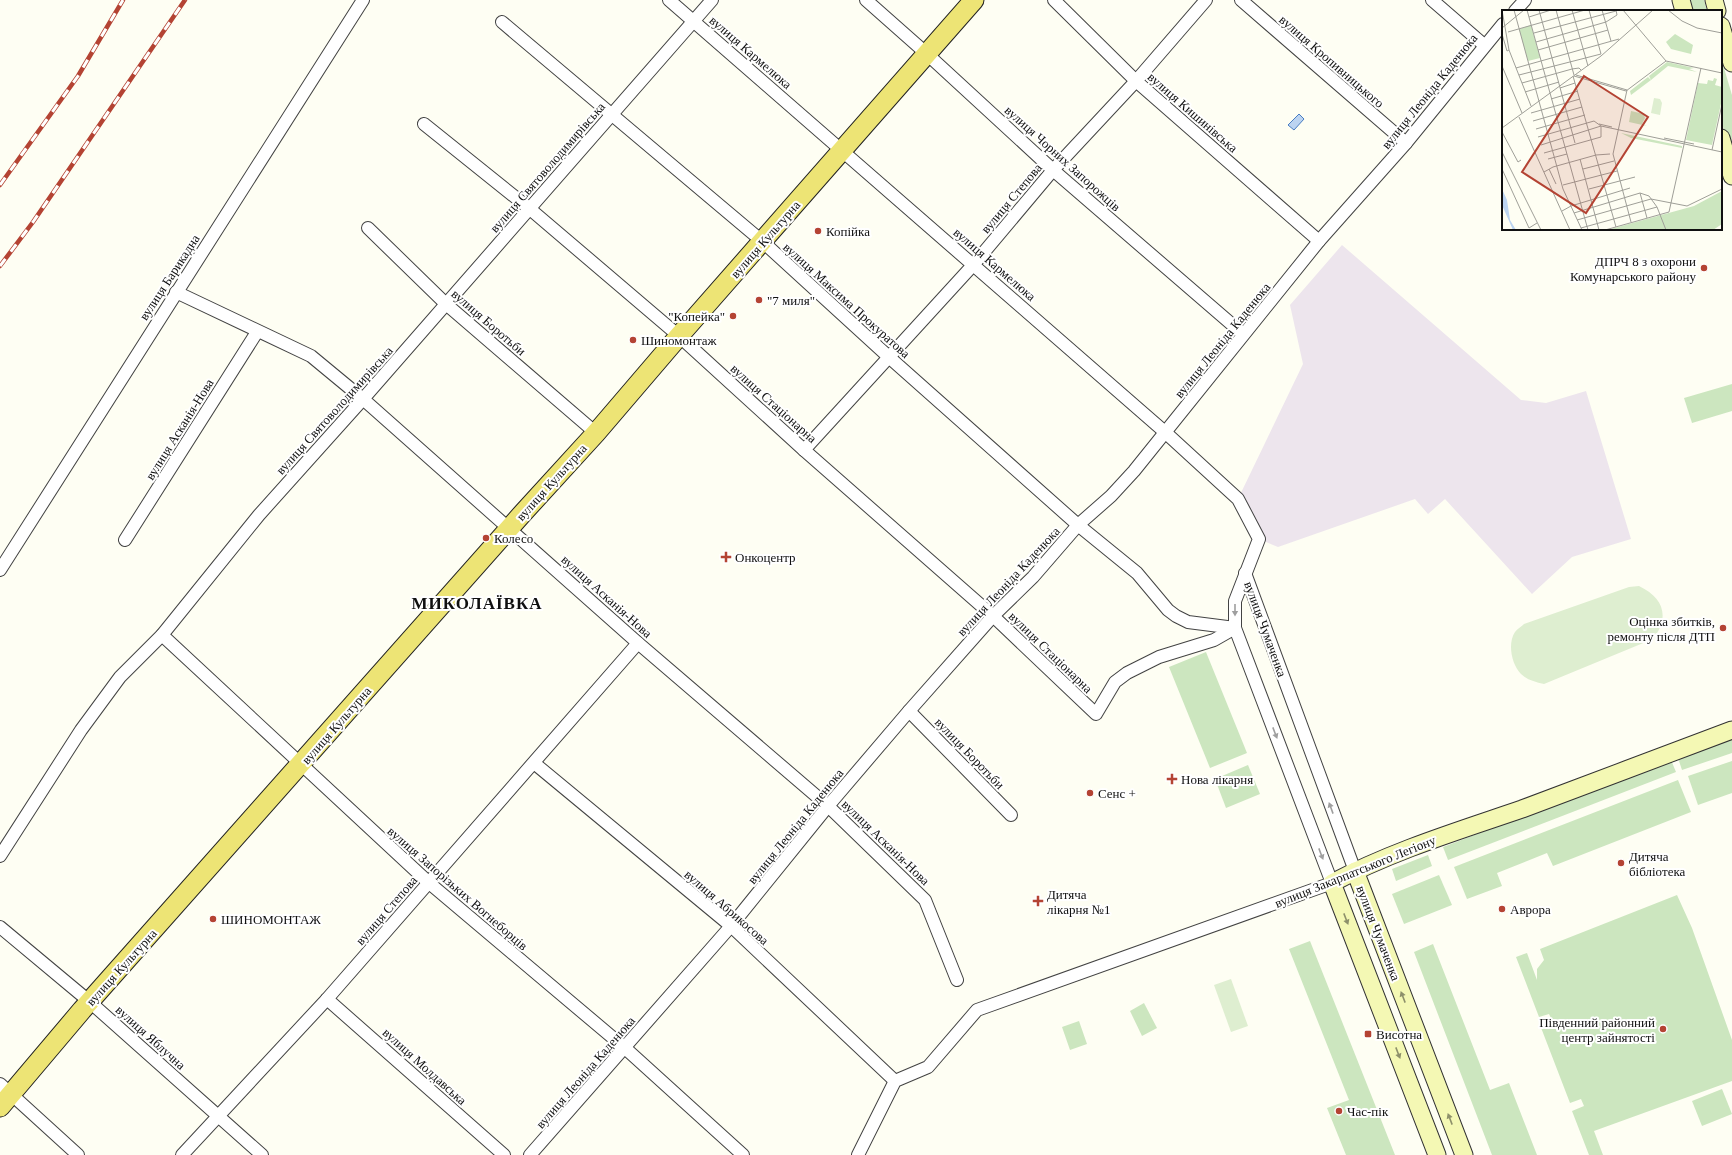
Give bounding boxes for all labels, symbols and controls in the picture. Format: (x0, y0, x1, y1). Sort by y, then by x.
inset map (1502, 10, 1722, 230)
street label: вулиця Кропивницького (1276, 12, 1387, 111)
street label: вулиця Кармелюка (707, 13, 795, 92)
street label: вулиця Леоніда Каденюка (1378, 31, 1481, 152)
street label: вулиця Кишинівська (1145, 69, 1241, 156)
street label: вулиця Святоволодимирівська (487, 99, 608, 235)
street label: вулиця Чорних Запорожців (1002, 103, 1124, 214)
street label: вулиця Степова (978, 160, 1045, 236)
street label: вулиця Культурна (728, 197, 803, 281)
place label: Копійка (826, 224, 870, 239)
street label: вулиця Кармелюка (951, 225, 1039, 304)
marker: Копійка (813, 226, 823, 236)
street label: вулиця Барикадна (136, 231, 203, 323)
street label: вулиця Максима Прокуратова (780, 240, 913, 361)
place label: ДПРЧ 8 з охорони Комунарського району (1570, 254, 1696, 284)
marker: ДПРЧ 8 з охорони Комунарського району (1699, 263, 1709, 273)
street label: вулиця Леоніда Каденюка (1171, 280, 1274, 401)
street label: вулиця Боротьби (449, 286, 529, 359)
place label: "7 миля" (767, 293, 815, 308)
marker: "7 миля" (754, 295, 764, 305)
place label: "Копейка" (668, 309, 725, 324)
marker: "Копейка" (728, 311, 738, 321)
place label: Шиномонтаж (641, 333, 718, 348)
marker: Шиномонтаж (628, 335, 638, 345)
street label: вулиця Святоволодимирівська (273, 343, 396, 478)
street label: вулиця Стаціонарна (728, 361, 820, 446)
street label: вулиця Асканія-Нова (142, 376, 217, 483)
street label: вулиця Культурна (513, 441, 590, 524)
street label: вулиця Леоніда Каденюка (954, 524, 1063, 639)
place label: Колесо (494, 531, 533, 546)
marker: Колесо (481, 533, 491, 543)
place label: Онкоцентр (735, 550, 796, 565)
marker: Онкоцентр (720, 551, 732, 563)
street label: вулиця Асканія-Нова (558, 552, 655, 641)
street label: вулиця Чумаченка (1241, 579, 1290, 679)
district label: МИКОЛАЇВКА (411, 594, 543, 613)
one-way arrow (1232, 604, 1238, 617)
street label: вулиця Стаціонарна (1006, 609, 1096, 696)
place label: Оцінка збитків, ремонту після ДТП (1608, 614, 1715, 644)
marker: Оцінка збитків, ремонту після ДТП (1718, 623, 1728, 633)
street label: вулиця Культурна (299, 683, 374, 767)
street label: вулиця Боротьби (932, 715, 1007, 792)
one-way arrow (1273, 727, 1279, 739)
street label: вулиця Леоніда Каденюка (744, 766, 847, 887)
place label: Нова лікарня (1181, 772, 1253, 787)
marker: Нова лікарня (1166, 773, 1178, 785)
place label: Сенс + (1098, 786, 1136, 801)
marker: Сенс + (1085, 788, 1095, 798)
street label: вулиця Асканія-Нова (839, 797, 933, 888)
one-way arrow (1328, 802, 1334, 814)
street label: вулиця Запорізьких Вогнеборців (385, 823, 531, 953)
street label: вулиця Закарпатського Легіону (1273, 832, 1438, 911)
one-way arrow (1319, 849, 1325, 861)
place label: Дитяча бібліотека (1629, 849, 1686, 879)
marker: Дитяча бібліотека (1616, 858, 1626, 868)
street label: вулиця Абрикосова (682, 867, 772, 948)
street label: вулиця Степова (352, 873, 421, 948)
street label: вулиця Чумаченка (1354, 884, 1404, 983)
place label: Дитяча лікарня №1 (1047, 887, 1111, 917)
marker: Дитяча лікарня №1 (1032, 895, 1044, 907)
place label: Аврора (1510, 902, 1551, 917)
marker: Аврора (1497, 904, 1507, 914)
place label: ШИНОМОНТАЖ (221, 912, 321, 927)
one-way arrow (1344, 913, 1350, 925)
marker: ШИНОМОНТАЖ (208, 914, 218, 924)
street label: вулиця Культурна (83, 926, 160, 1009)
one-way arrow (1400, 991, 1406, 1003)
street label: вулиця Яблучна (113, 1002, 189, 1073)
street label: вулиця Леоніда Каденюка (533, 1013, 638, 1131)
place label: Південний районний центр зайнятості (1539, 1015, 1655, 1045)
marker: Південний районний центр зайнятості (1658, 1024, 1668, 1034)
street label: вулиця Молдавська (380, 1025, 470, 1108)
place label: Висотна (1376, 1027, 1422, 1042)
marker: Висотна (1363, 1029, 1373, 1039)
one-way arrow (1395, 1048, 1401, 1060)
place label: Час-пік (1347, 1104, 1389, 1119)
marker: Час-пік (1334, 1106, 1344, 1116)
one-way arrow (1447, 1112, 1453, 1124)

